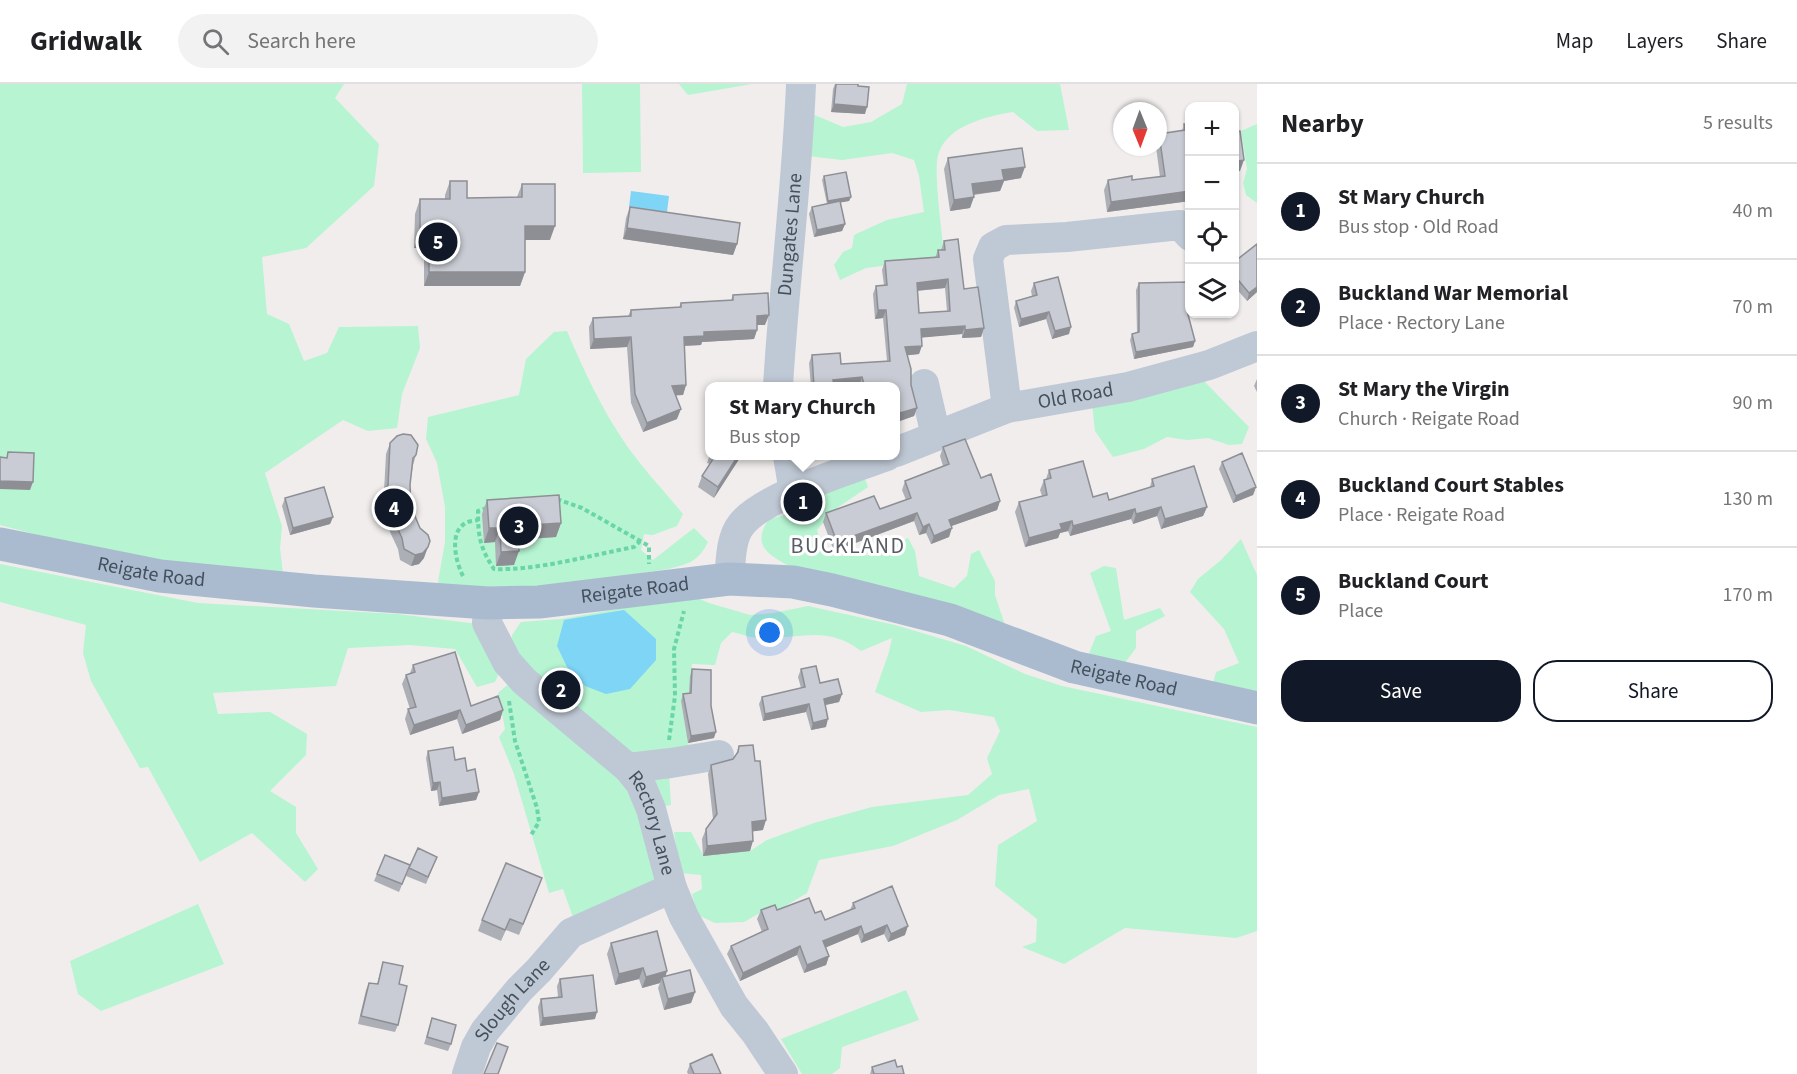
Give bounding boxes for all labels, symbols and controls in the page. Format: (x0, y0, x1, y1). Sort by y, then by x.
search box (178, 14, 598, 68)
text: Gridwalk (30, 21, 142, 61)
icon: search (199, 25, 232, 58)
text: Search here (247, 25, 356, 57)
text: Map (1556, 26, 1593, 56)
text: Layers (1626, 26, 1683, 56)
text: Share (1716, 26, 1767, 56)
north arrow (1113, 102, 1167, 156)
map controls (1185, 102, 1239, 318)
button: + (1185, 102, 1239, 156)
text: Nearby (1281, 105, 1364, 142)
text: 5 results (1703, 109, 1773, 137)
button: − (1185, 156, 1239, 210)
street label: Dungates Lane (771, 172, 810, 297)
text: St Mary Church (1338, 181, 1485, 213)
text: 1 (1295, 197, 1306, 225)
text: 40 m (1733, 197, 1773, 225)
button: locate (1185, 210, 1239, 264)
text: Bus stop · Old Road (1338, 213, 1499, 241)
pin: 5 (418, 220, 458, 264)
button: layers (1185, 264, 1239, 318)
text: Buckland War Memorial (1338, 277, 1568, 309)
text: 2 (1295, 293, 1306, 321)
text: 70 m (1733, 293, 1773, 321)
text: Place · Rectory Lane (1338, 309, 1505, 337)
text: St Mary the Virgin (1338, 373, 1510, 405)
street label: Old Road (1036, 376, 1116, 416)
popup (705, 382, 900, 460)
text: 3 (1295, 389, 1306, 417)
text: 90 m (1733, 389, 1773, 417)
text: St Mary Church (729, 391, 876, 423)
text: Church · Reigate Road (1338, 405, 1520, 433)
text: Bus stop (729, 423, 801, 451)
text: Buckland Court Stables (1338, 469, 1564, 501)
pin: 1 (784, 480, 822, 524)
text: 4 (1295, 485, 1306, 513)
text: 130 m (1723, 485, 1773, 513)
pin: 4 (374, 486, 414, 530)
text: Place · Reigate Road (1338, 501, 1505, 529)
pin: 3 (500, 504, 538, 548)
district label: BUCKLAND (791, 530, 905, 562)
street label: Reigate Road (95, 550, 206, 594)
text: Buckland Court (1338, 565, 1488, 597)
street label: Reigate Road (579, 570, 691, 611)
text: 5 (1295, 581, 1306, 609)
text: 170 m (1723, 581, 1773, 609)
text: Place (1338, 597, 1383, 625)
your location (755, 618, 784, 647)
street label: Reigate Road (1068, 653, 1180, 704)
button: Save (1281, 660, 1521, 722)
button: Share (1533, 660, 1773, 722)
pin: 2 (542, 668, 580, 712)
street label: Rectory Lane (621, 764, 682, 878)
street label: Slough Lane (468, 952, 557, 1047)

